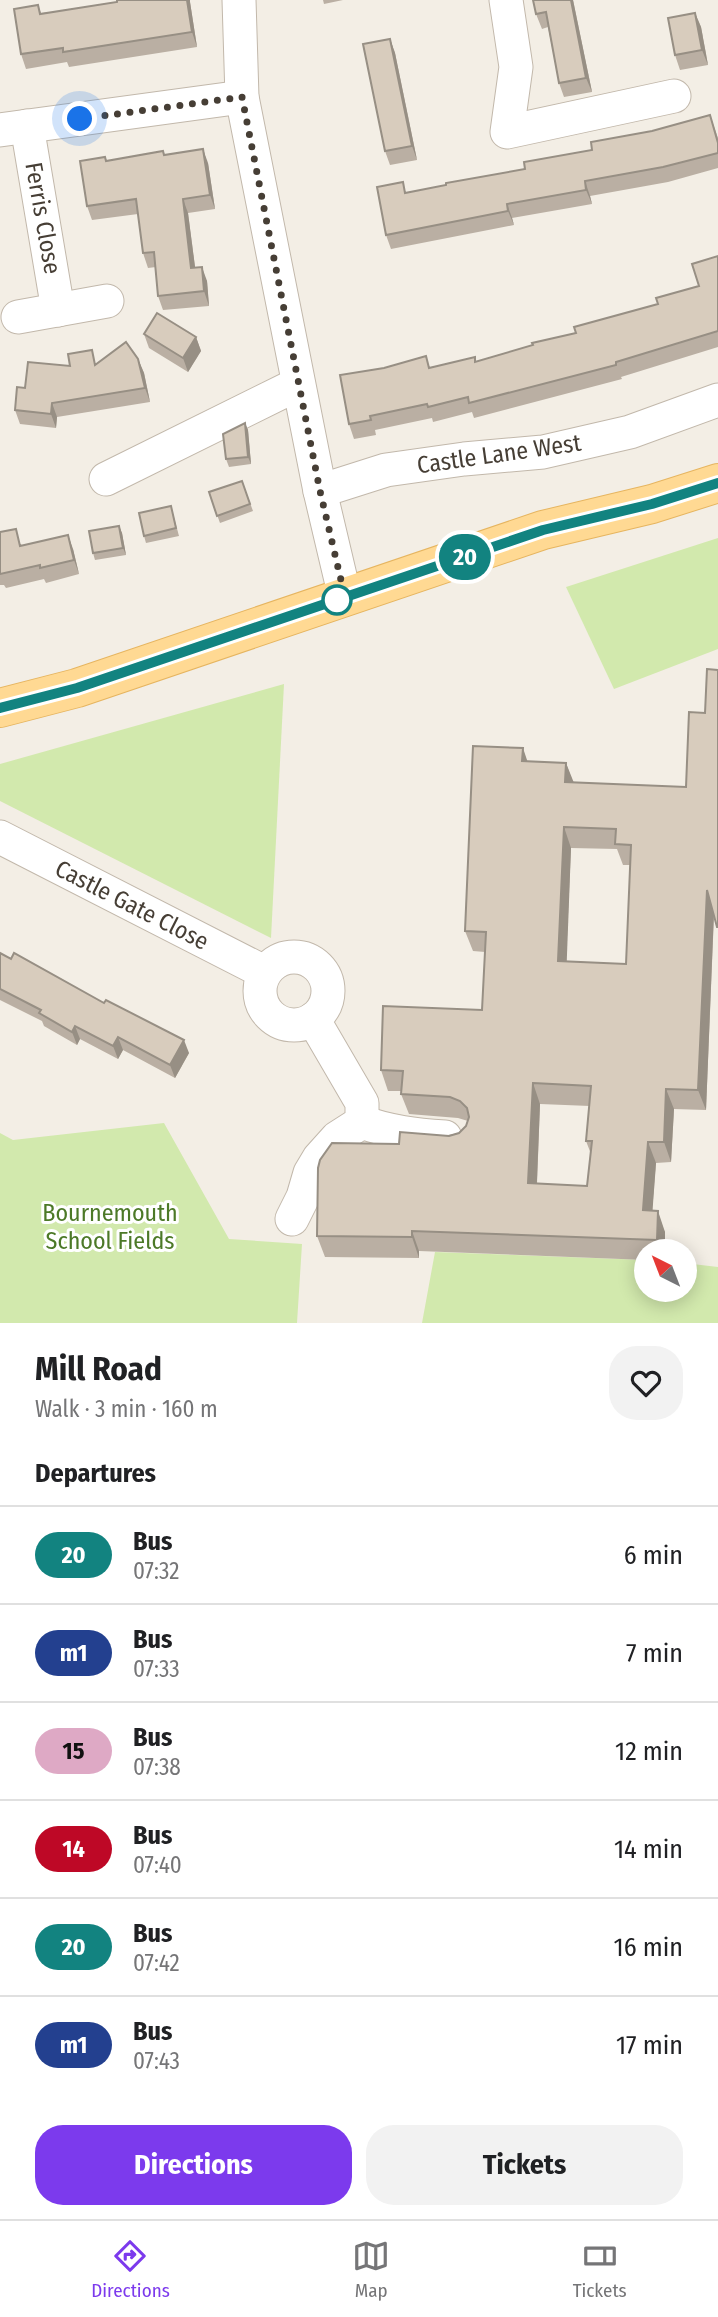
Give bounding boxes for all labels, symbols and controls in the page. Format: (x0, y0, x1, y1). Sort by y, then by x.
your location (62, 101, 97, 136)
street label: Ferris Close (19, 160, 67, 276)
street label: Castle Lane West (415, 429, 583, 479)
line badge: 20 (434, 534, 496, 580)
text: 20 (453, 543, 477, 571)
unlabelled marker (322, 585, 352, 615)
street label: Castle Gate Close (51, 854, 213, 956)
park label: Bournemouth School Fields (42, 1199, 178, 1255)
north arrow (634, 1239, 696, 1302)
map controls (634, 1239, 697, 1302)
button: heart (609, 1346, 683, 1420)
text: Mill Road (35, 1349, 162, 1389)
text: Walk · 3 min · 160 m (35, 1395, 218, 1423)
text: Departures (35, 1458, 156, 1489)
text: Bus (133, 1526, 172, 1557)
text: 6 min (624, 1540, 683, 1571)
text: 20 (61, 1541, 86, 1569)
text: 07:32 (133, 1557, 179, 1585)
text: Bus (133, 1624, 172, 1655)
text: 7 min (626, 1638, 683, 1669)
text: m1 (60, 1639, 87, 1667)
text: 07:33 (133, 1655, 180, 1683)
text: Bus (133, 1722, 172, 1753)
text: 12 min (615, 1736, 683, 1767)
text: 15 (63, 1737, 84, 1765)
text: 07:38 (133, 1753, 181, 1781)
text: Bus (133, 1820, 172, 1851)
text: 14 min (614, 1834, 683, 1865)
text: 14 (62, 1835, 85, 1863)
text: 07:40 (133, 1851, 182, 1879)
text: Bus (133, 1918, 172, 1949)
text: 16 min (614, 1932, 683, 1963)
text: 20 (61, 1933, 86, 1961)
text: 07:42 (133, 1949, 180, 1977)
text: Bus (133, 2016, 172, 2047)
text: 17 min (616, 2030, 683, 2061)
text: m1 (60, 2031, 87, 2059)
text: 07:43 (133, 2047, 180, 2075)
button: Directions (35, 2125, 352, 2205)
button: Tickets (366, 2125, 683, 2205)
tab: Directions (91, 2237, 170, 2302)
tab: Map (352, 2237, 390, 2302)
tab: Tickets (573, 2237, 627, 2302)

